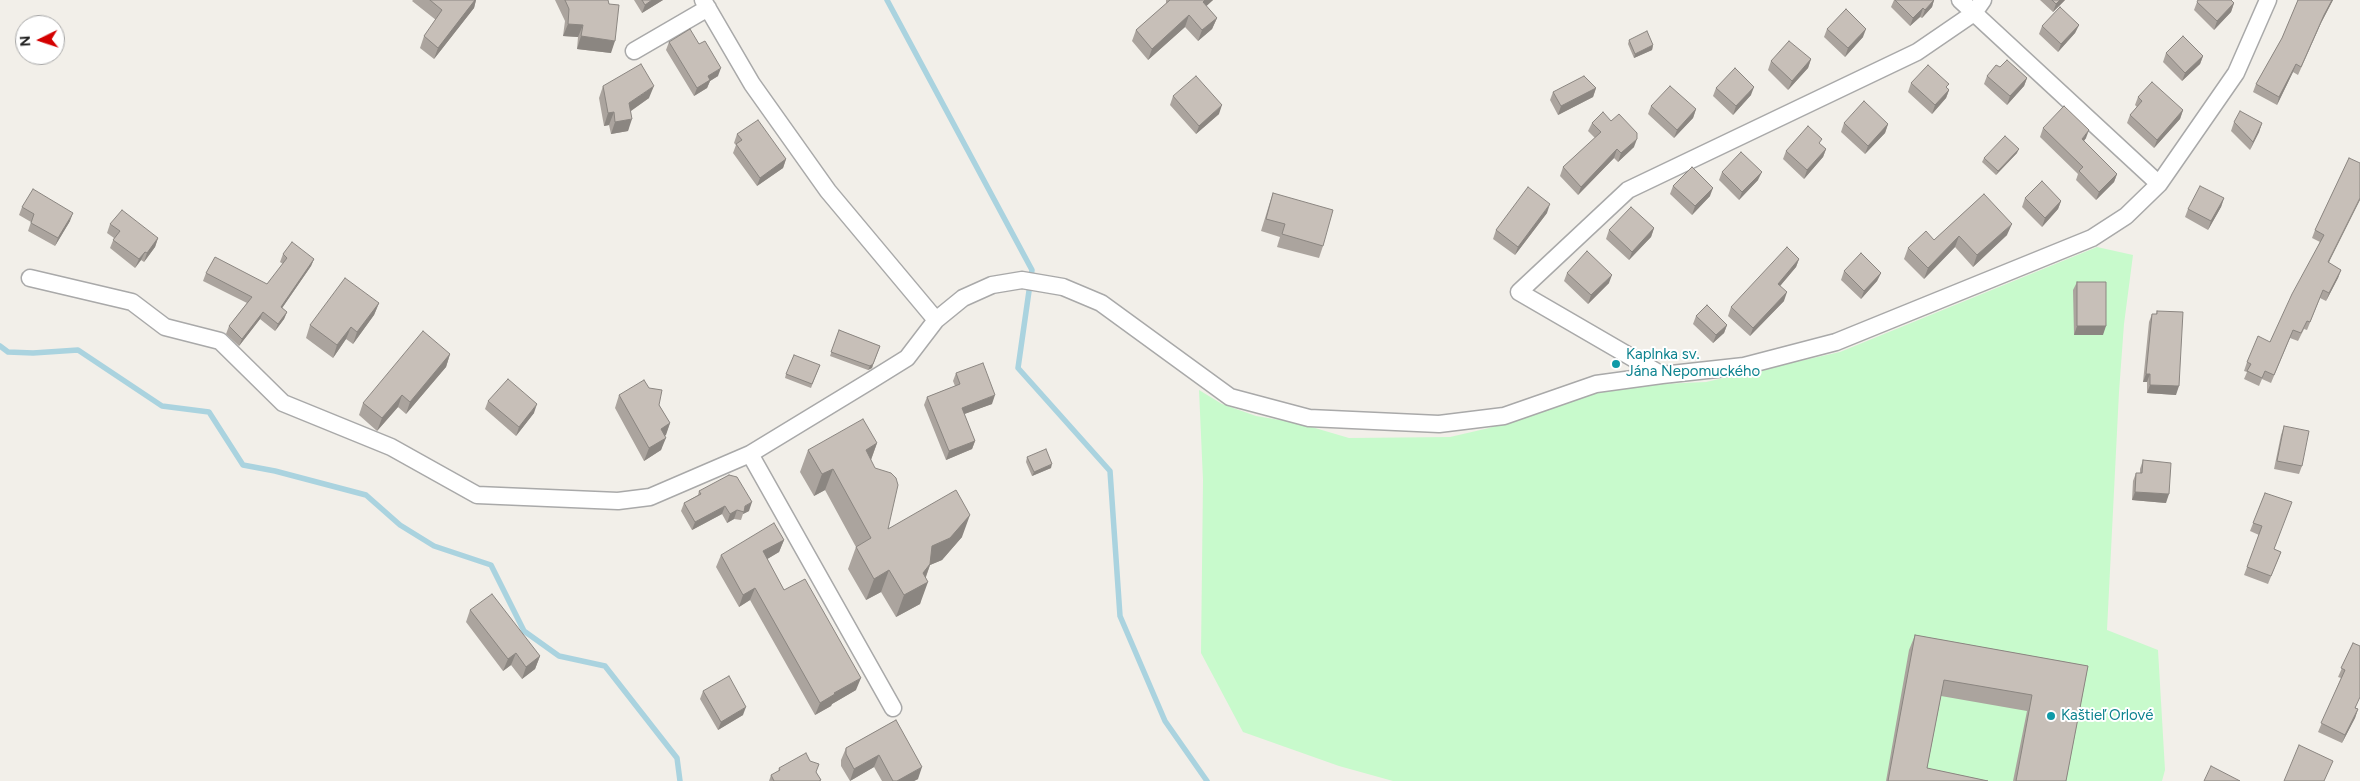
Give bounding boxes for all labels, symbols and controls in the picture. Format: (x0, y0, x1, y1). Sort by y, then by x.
north arrow (15, 15, 65, 65)
text: N (17, 35, 34, 47)
place label: Kaplnka sv. Jána Nepomuckého (1626, 346, 1760, 381)
marker: Kaplnka sv. Jána Nepomuckého (1610, 358, 1622, 370)
place label: Kaštieľ Orlové (2061, 707, 2153, 725)
marker: Kaštieľ Orlové (2045, 710, 2057, 722)

